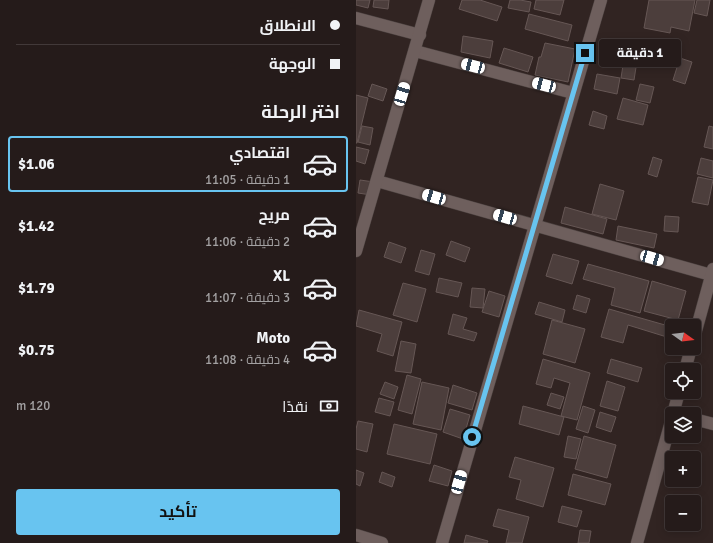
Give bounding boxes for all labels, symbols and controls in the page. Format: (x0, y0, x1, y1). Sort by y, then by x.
text: الانطلاق (260, 17, 316, 35)
callout: 1 دقيقة (599, 39, 681, 67)
route end (576, 44, 594, 62)
text: 1 دقيقة (617, 45, 663, 61)
text: الوجهة (269, 55, 316, 73)
car (460, 57, 486, 75)
car (531, 76, 557, 94)
car (393, 81, 411, 107)
text: اختر الرحلة (261, 101, 340, 123)
text: اقتصادي (230, 144, 290, 162)
icon: car (302, 146, 338, 182)
text: $1.06 (18, 155, 55, 173)
text: 1 دقيقة · 11:05 (205, 172, 290, 188)
car (421, 188, 447, 206)
text: مريح (258, 206, 290, 224)
icon: car (302, 208, 338, 244)
car (492, 208, 518, 226)
text: $1.42 (18, 217, 55, 235)
text: 2 دقيقة · 11:06 (205, 234, 290, 250)
car (639, 249, 665, 267)
text: XL (273, 267, 290, 285)
icon: car (302, 270, 338, 306)
text: $1.79 (18, 279, 55, 297)
text: 3 دقيقة · 11:07 (205, 290, 290, 306)
north arrow (665, 319, 701, 355)
map controls (665, 319, 701, 531)
text: Moto (256, 329, 290, 347)
icon: car (302, 332, 338, 368)
text: $0.75 (18, 341, 55, 359)
text: 4 دقيقة · 11:08 (205, 352, 290, 368)
button: locate (665, 363, 701, 399)
icon: cash (318, 395, 340, 417)
text: 120 m (16, 398, 50, 414)
text: نقدًا (282, 398, 308, 416)
button: layers (665, 407, 701, 443)
route start (463, 428, 481, 446)
button: + (665, 451, 701, 487)
car (450, 469, 468, 495)
button: تأكيد (16, 489, 340, 535)
button: − (665, 495, 701, 531)

